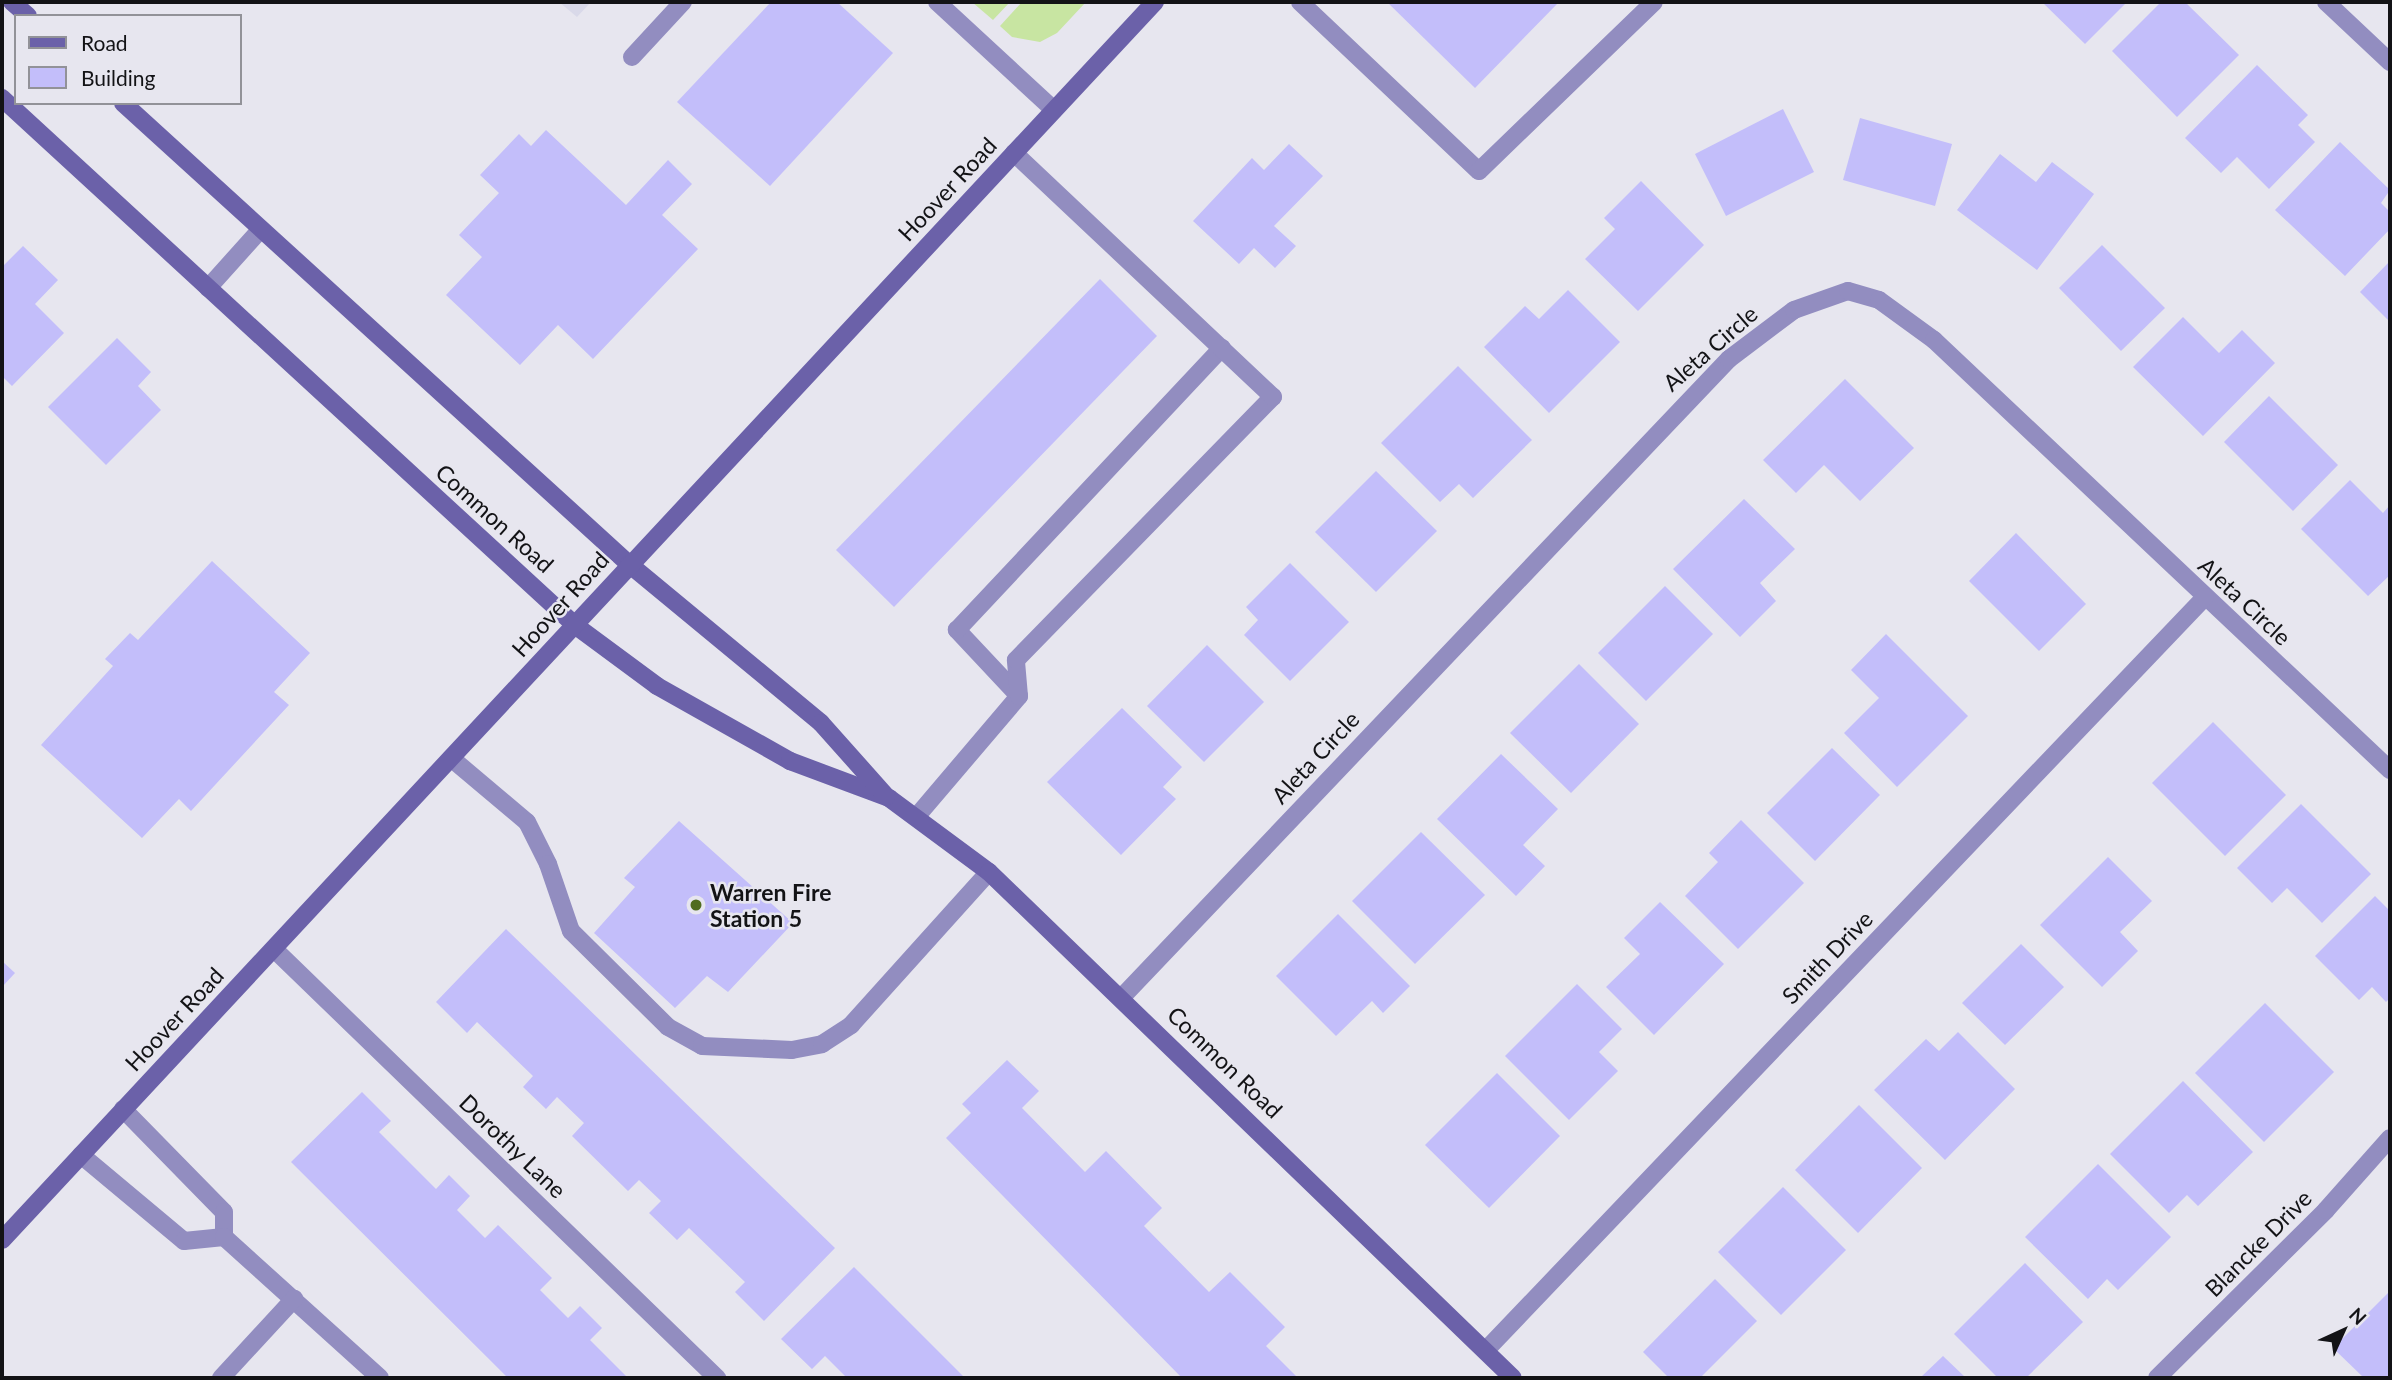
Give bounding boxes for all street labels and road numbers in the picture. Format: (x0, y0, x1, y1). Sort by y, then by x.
street label: Hoover Road (892, 131, 1002, 247)
street label: Aleta Circle (1657, 300, 1763, 396)
street label: Common Road (430, 458, 560, 578)
street label: Hoover Road (506, 546, 614, 662)
street label: Aleta Circle (2193, 551, 2297, 651)
street label: Aleta Circle (1265, 705, 1365, 809)
street label: Smith Drive (1776, 905, 1878, 1009)
street label: Hoover Road (119, 961, 229, 1077)
street label: Common Road (1162, 1000, 1288, 1124)
street label: Dorothy Lane (454, 1088, 572, 1204)
street label: Blancke Drive (2199, 1184, 2317, 1302)

